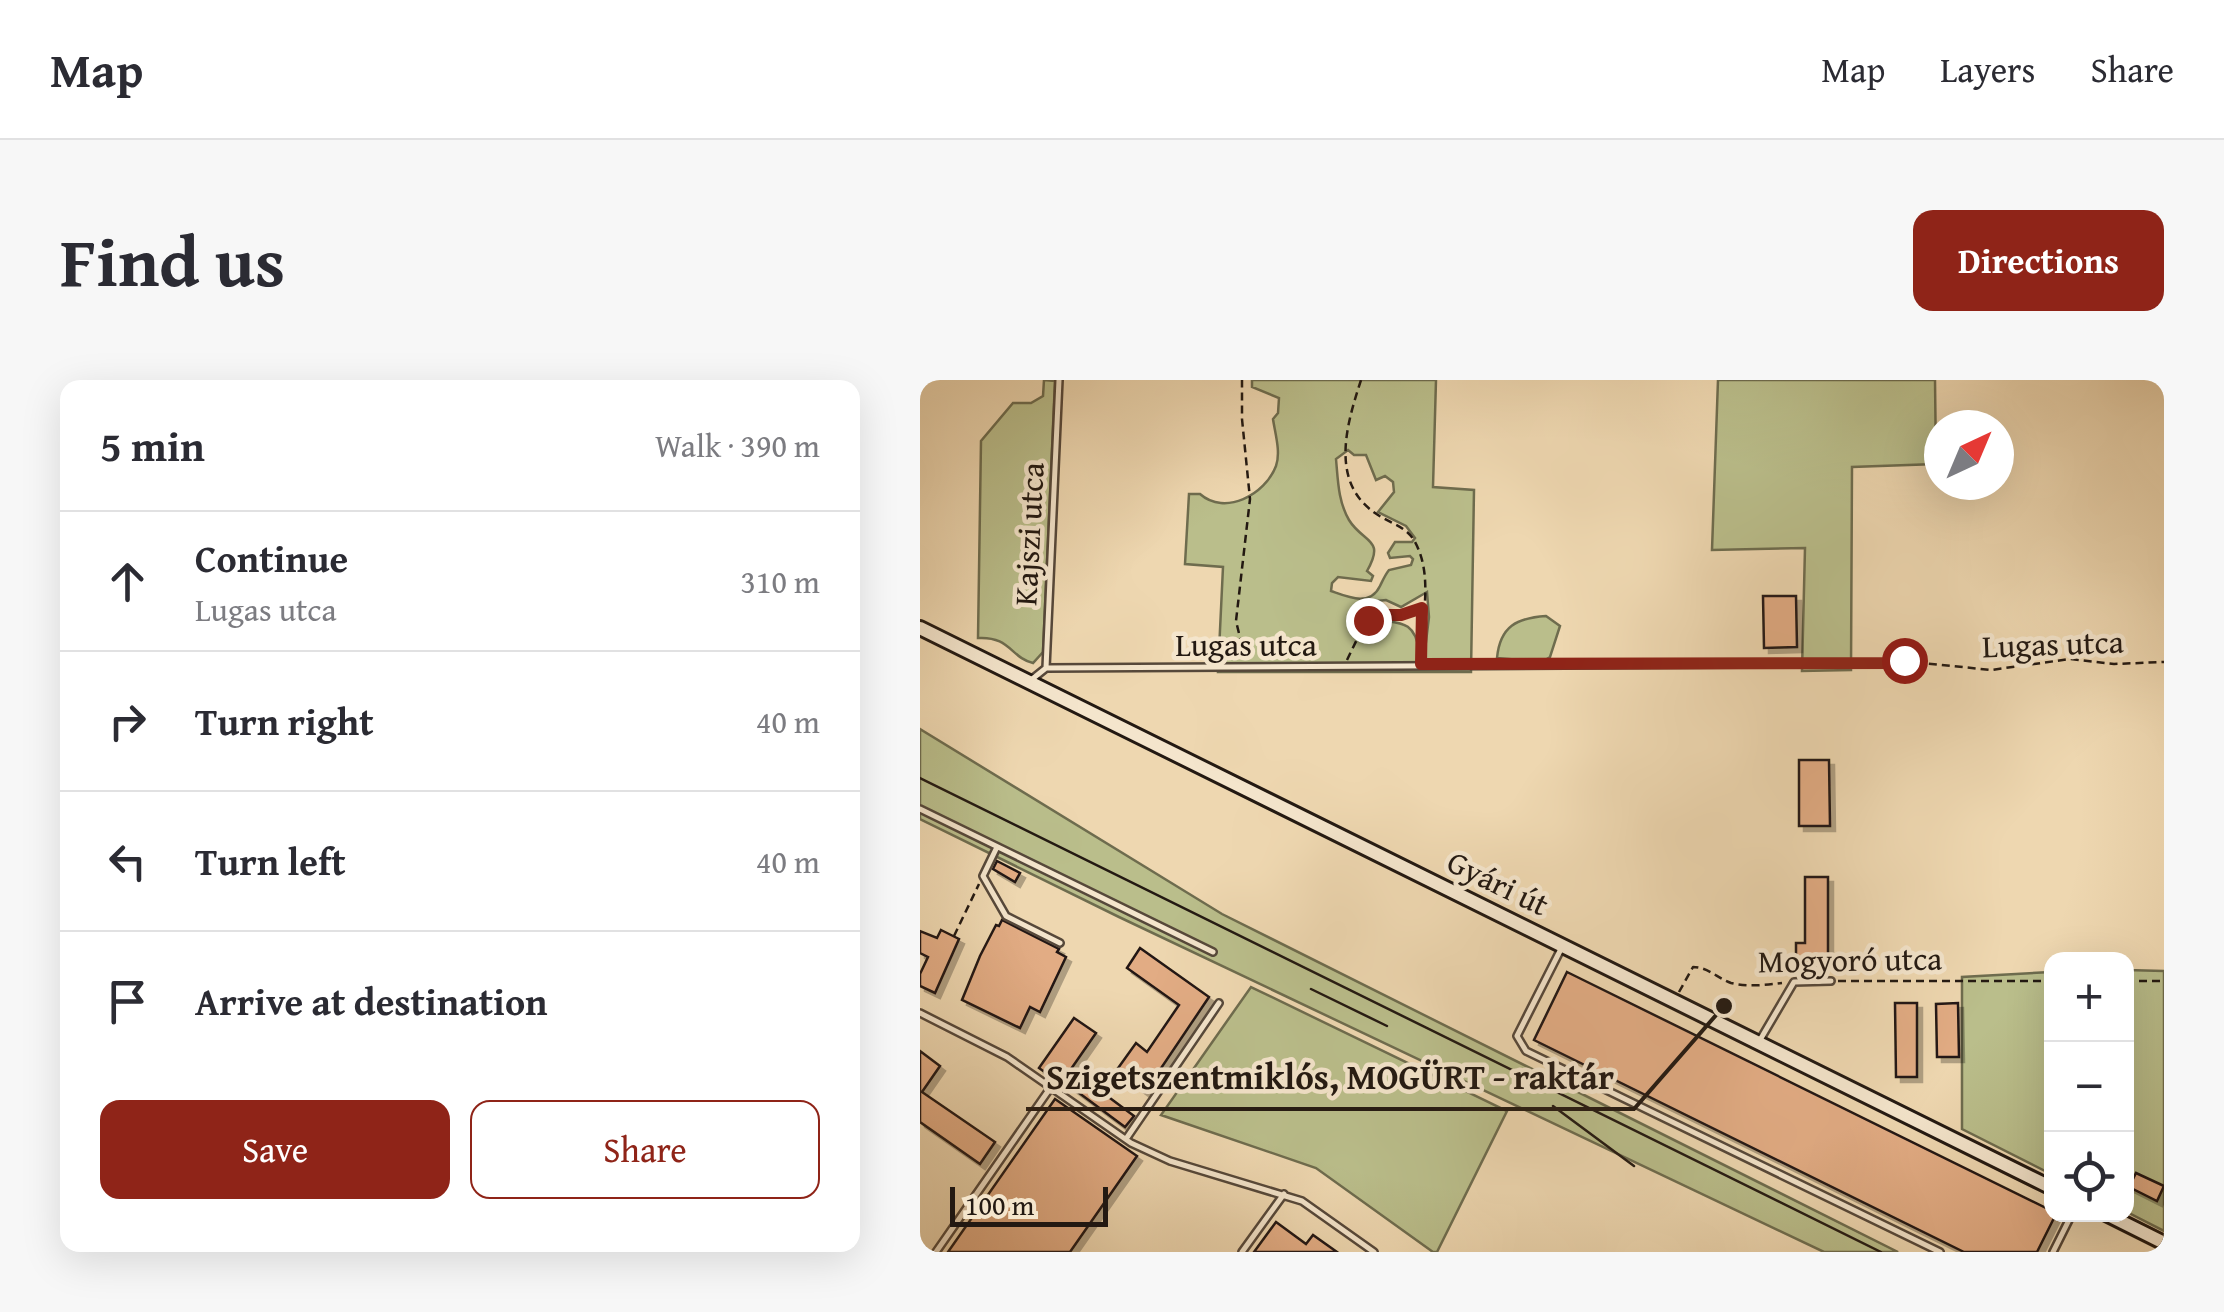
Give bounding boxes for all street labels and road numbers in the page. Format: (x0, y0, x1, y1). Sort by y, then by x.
street label: Kajszi utca (1001, 461, 1056, 607)
street label: Lugas utca (1981, 618, 2125, 669)
street label: Lugas utca (1175, 621, 1317, 668)
street label: Gyári út (1439, 838, 1557, 927)
street label: Mogyoró utca (1757, 934, 1943, 985)

